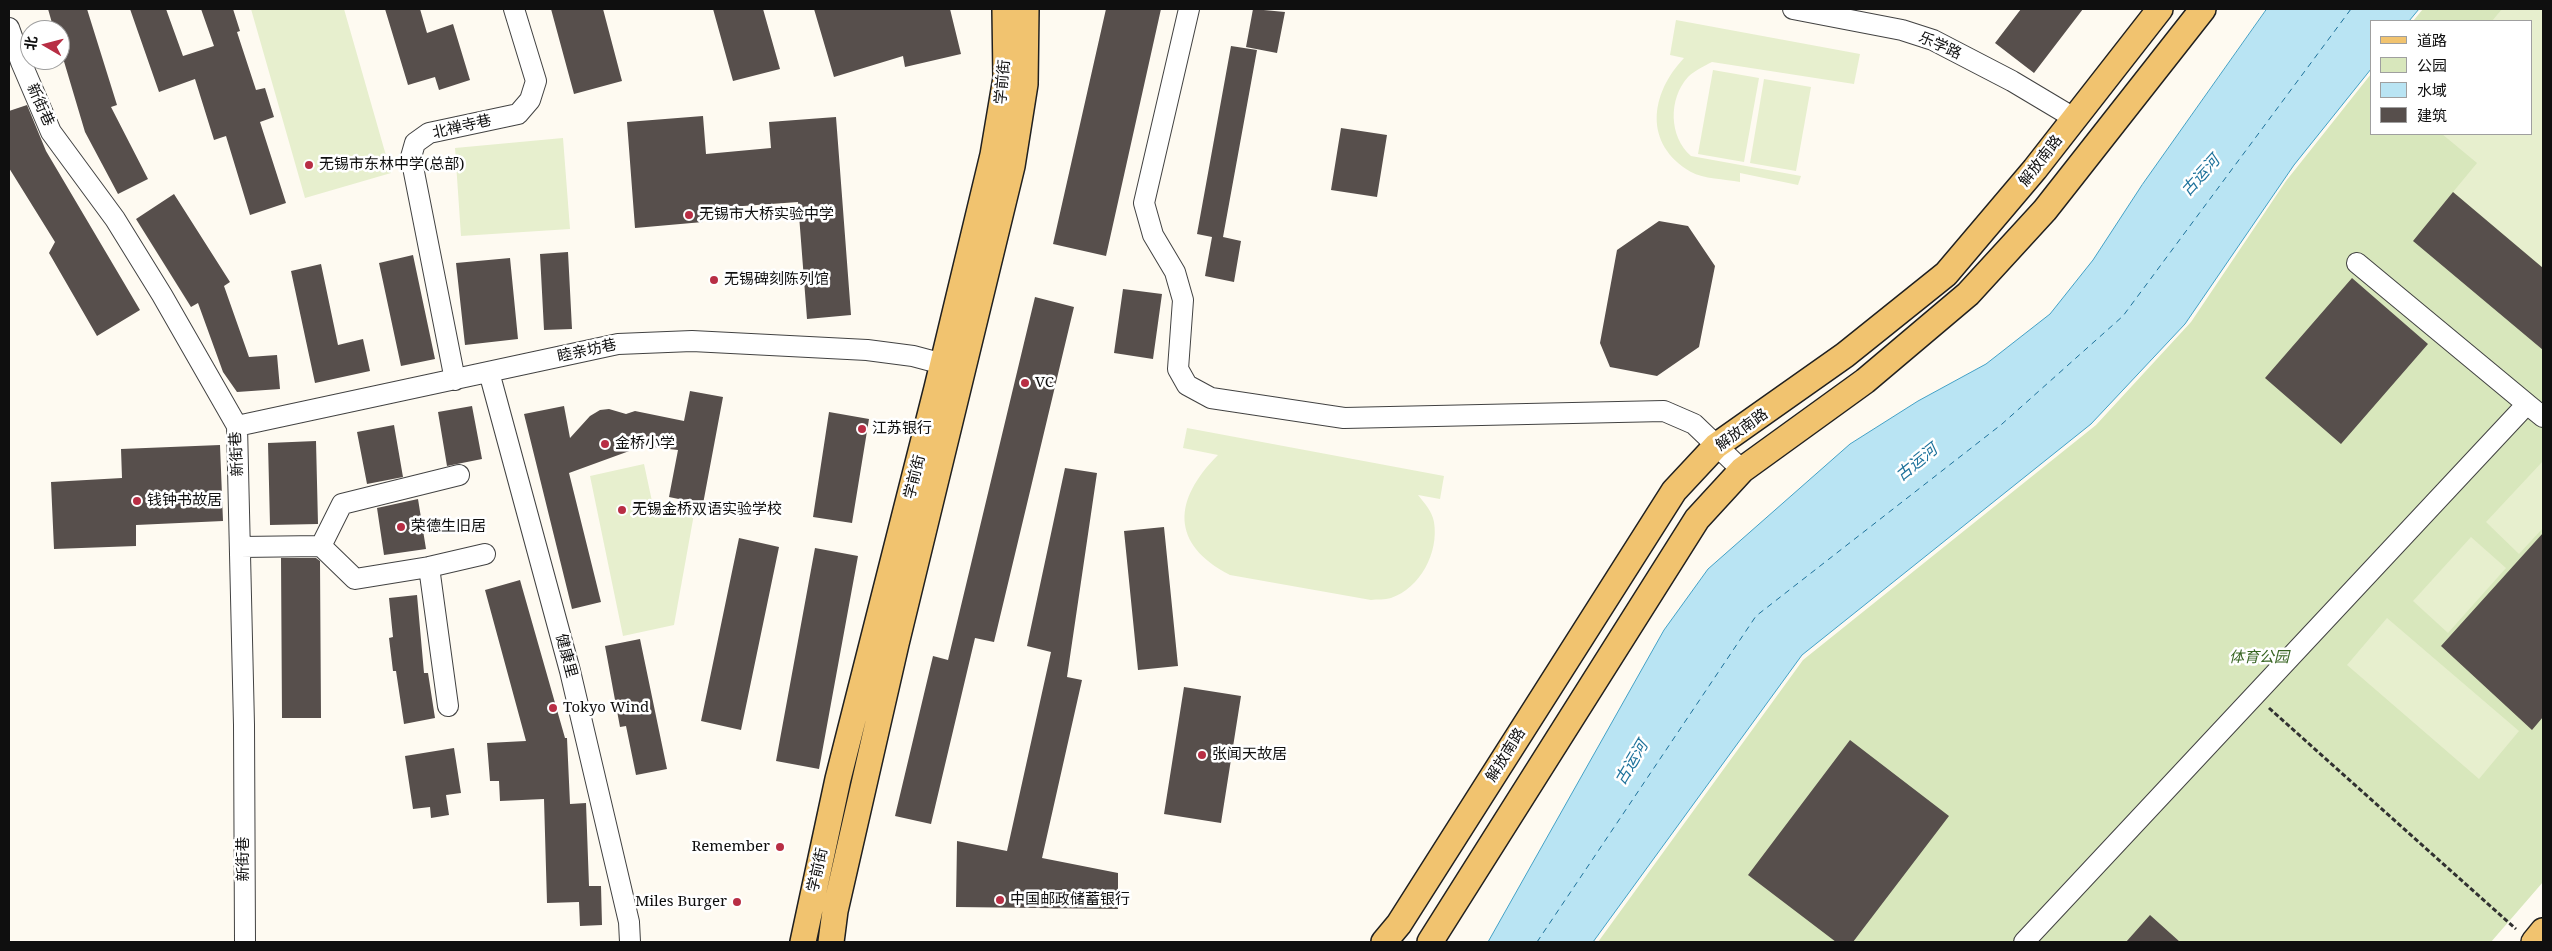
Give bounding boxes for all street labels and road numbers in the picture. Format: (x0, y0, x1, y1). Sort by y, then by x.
street label: 乐学路 (1916, 29, 1964, 63)
street label: 学前街 (992, 59, 1014, 105)
street label: 新街巷 (23, 81, 57, 129)
street label: 北禅寺巷 (431, 111, 493, 143)
street label: 解放南路 (2015, 132, 2067, 190)
street label: 睦亲坊巷 (556, 336, 618, 366)
street label: 解放南路 (1712, 405, 1772, 455)
street label: 新街巷 (227, 431, 247, 477)
street label: 学前街 (901, 453, 929, 501)
street label: 健康里 (551, 632, 581, 680)
street label: 解放南路 (1482, 725, 1530, 785)
street label: 新街巷 (235, 837, 253, 881)
street label: 学前街 (804, 846, 832, 894)

